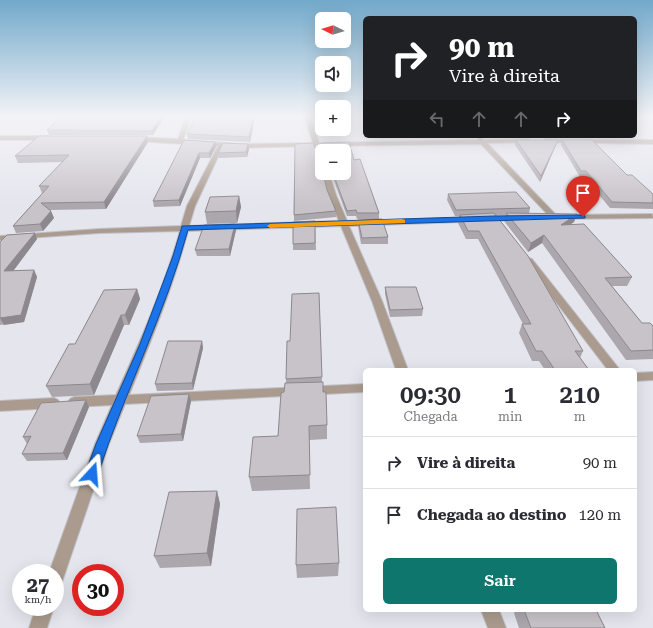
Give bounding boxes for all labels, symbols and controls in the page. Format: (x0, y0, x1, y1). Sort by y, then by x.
north arrow (315, 12, 351, 48)
map controls (315, 12, 351, 180)
text: 90 m (449, 31, 514, 64)
icon: right (383, 32, 435, 84)
button: sound (315, 56, 351, 92)
text: Vire à direita (449, 65, 560, 86)
button: + (315, 100, 351, 136)
icon: left (426, 108, 448, 130)
icon: ahead (468, 108, 490, 130)
icon: ahead (510, 108, 532, 130)
icon: right (552, 108, 574, 130)
button: − (315, 144, 351, 180)
pin (566, 176, 600, 217)
icon: arrive (572, 182, 594, 204)
text: 09:30 (400, 381, 461, 409)
text: 1 (504, 381, 517, 409)
text: 210 (560, 381, 600, 409)
text: Chegada (403, 409, 458, 424)
text: min (498, 409, 522, 424)
text: m (574, 409, 586, 424)
icon: right (383, 452, 405, 474)
position arrow (71, 453, 113, 495)
text: Vire à direita (417, 454, 515, 472)
text: 90 m (583, 454, 617, 472)
icon: arrive (383, 504, 405, 526)
text: Chegada ao destino (417, 506, 566, 524)
text: 120 m (578, 506, 621, 524)
button: Sair (383, 558, 617, 604)
speed limit sign: 30 (72, 564, 124, 616)
text: 27 (27, 573, 49, 597)
text: km/h (25, 594, 51, 605)

